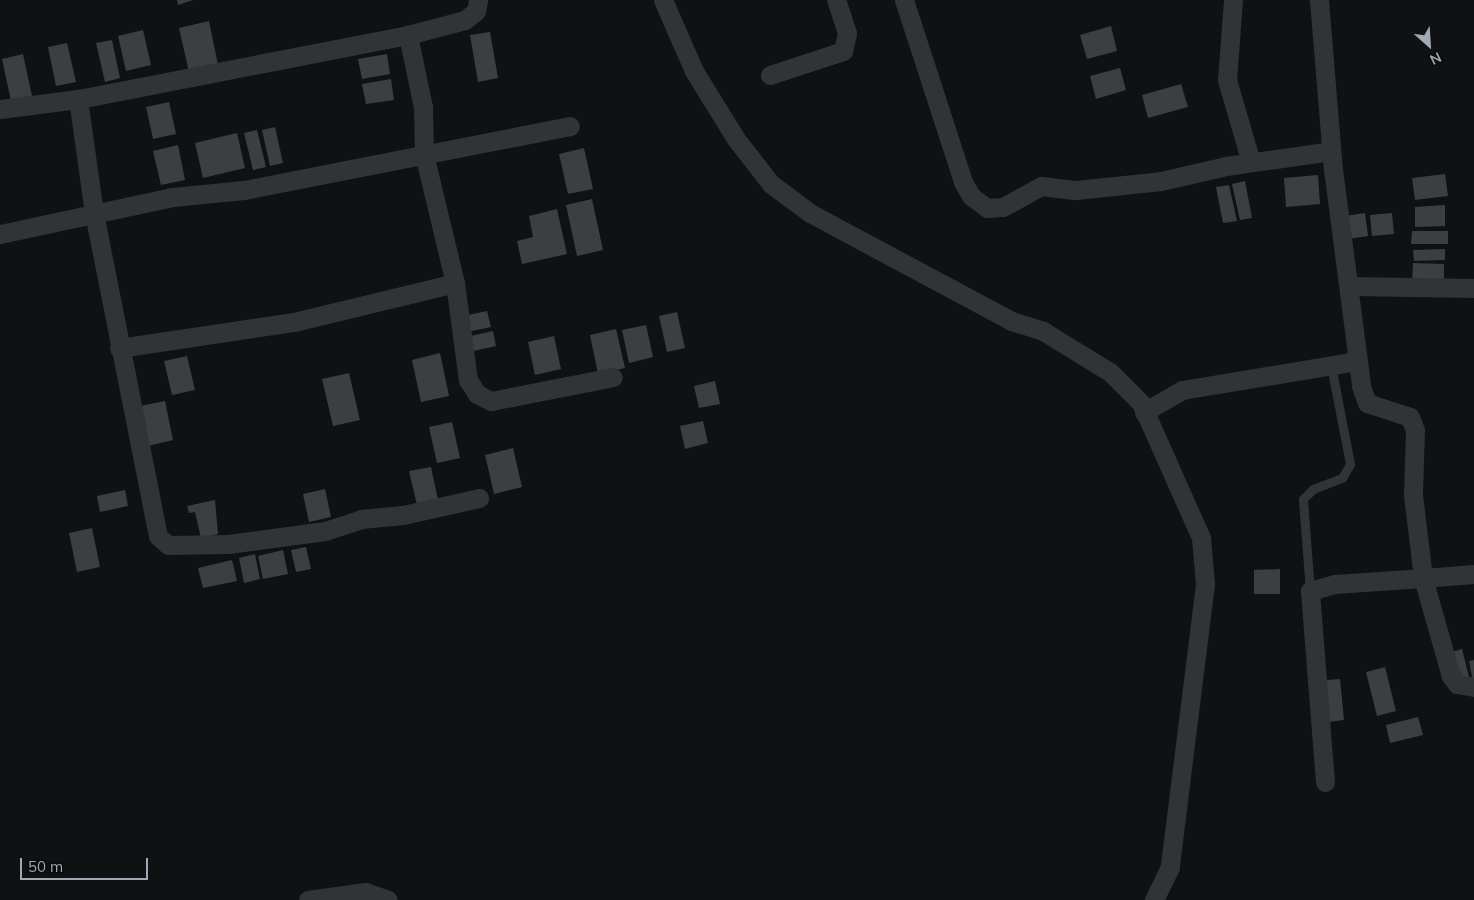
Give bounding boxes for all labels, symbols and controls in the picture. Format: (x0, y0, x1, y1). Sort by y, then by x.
north arrow (1404, 20, 1454, 70)
text: N (1427, 48, 1444, 69)
scale bar (22, 848, 150, 880)
text: 50 m (28, 857, 63, 876)

